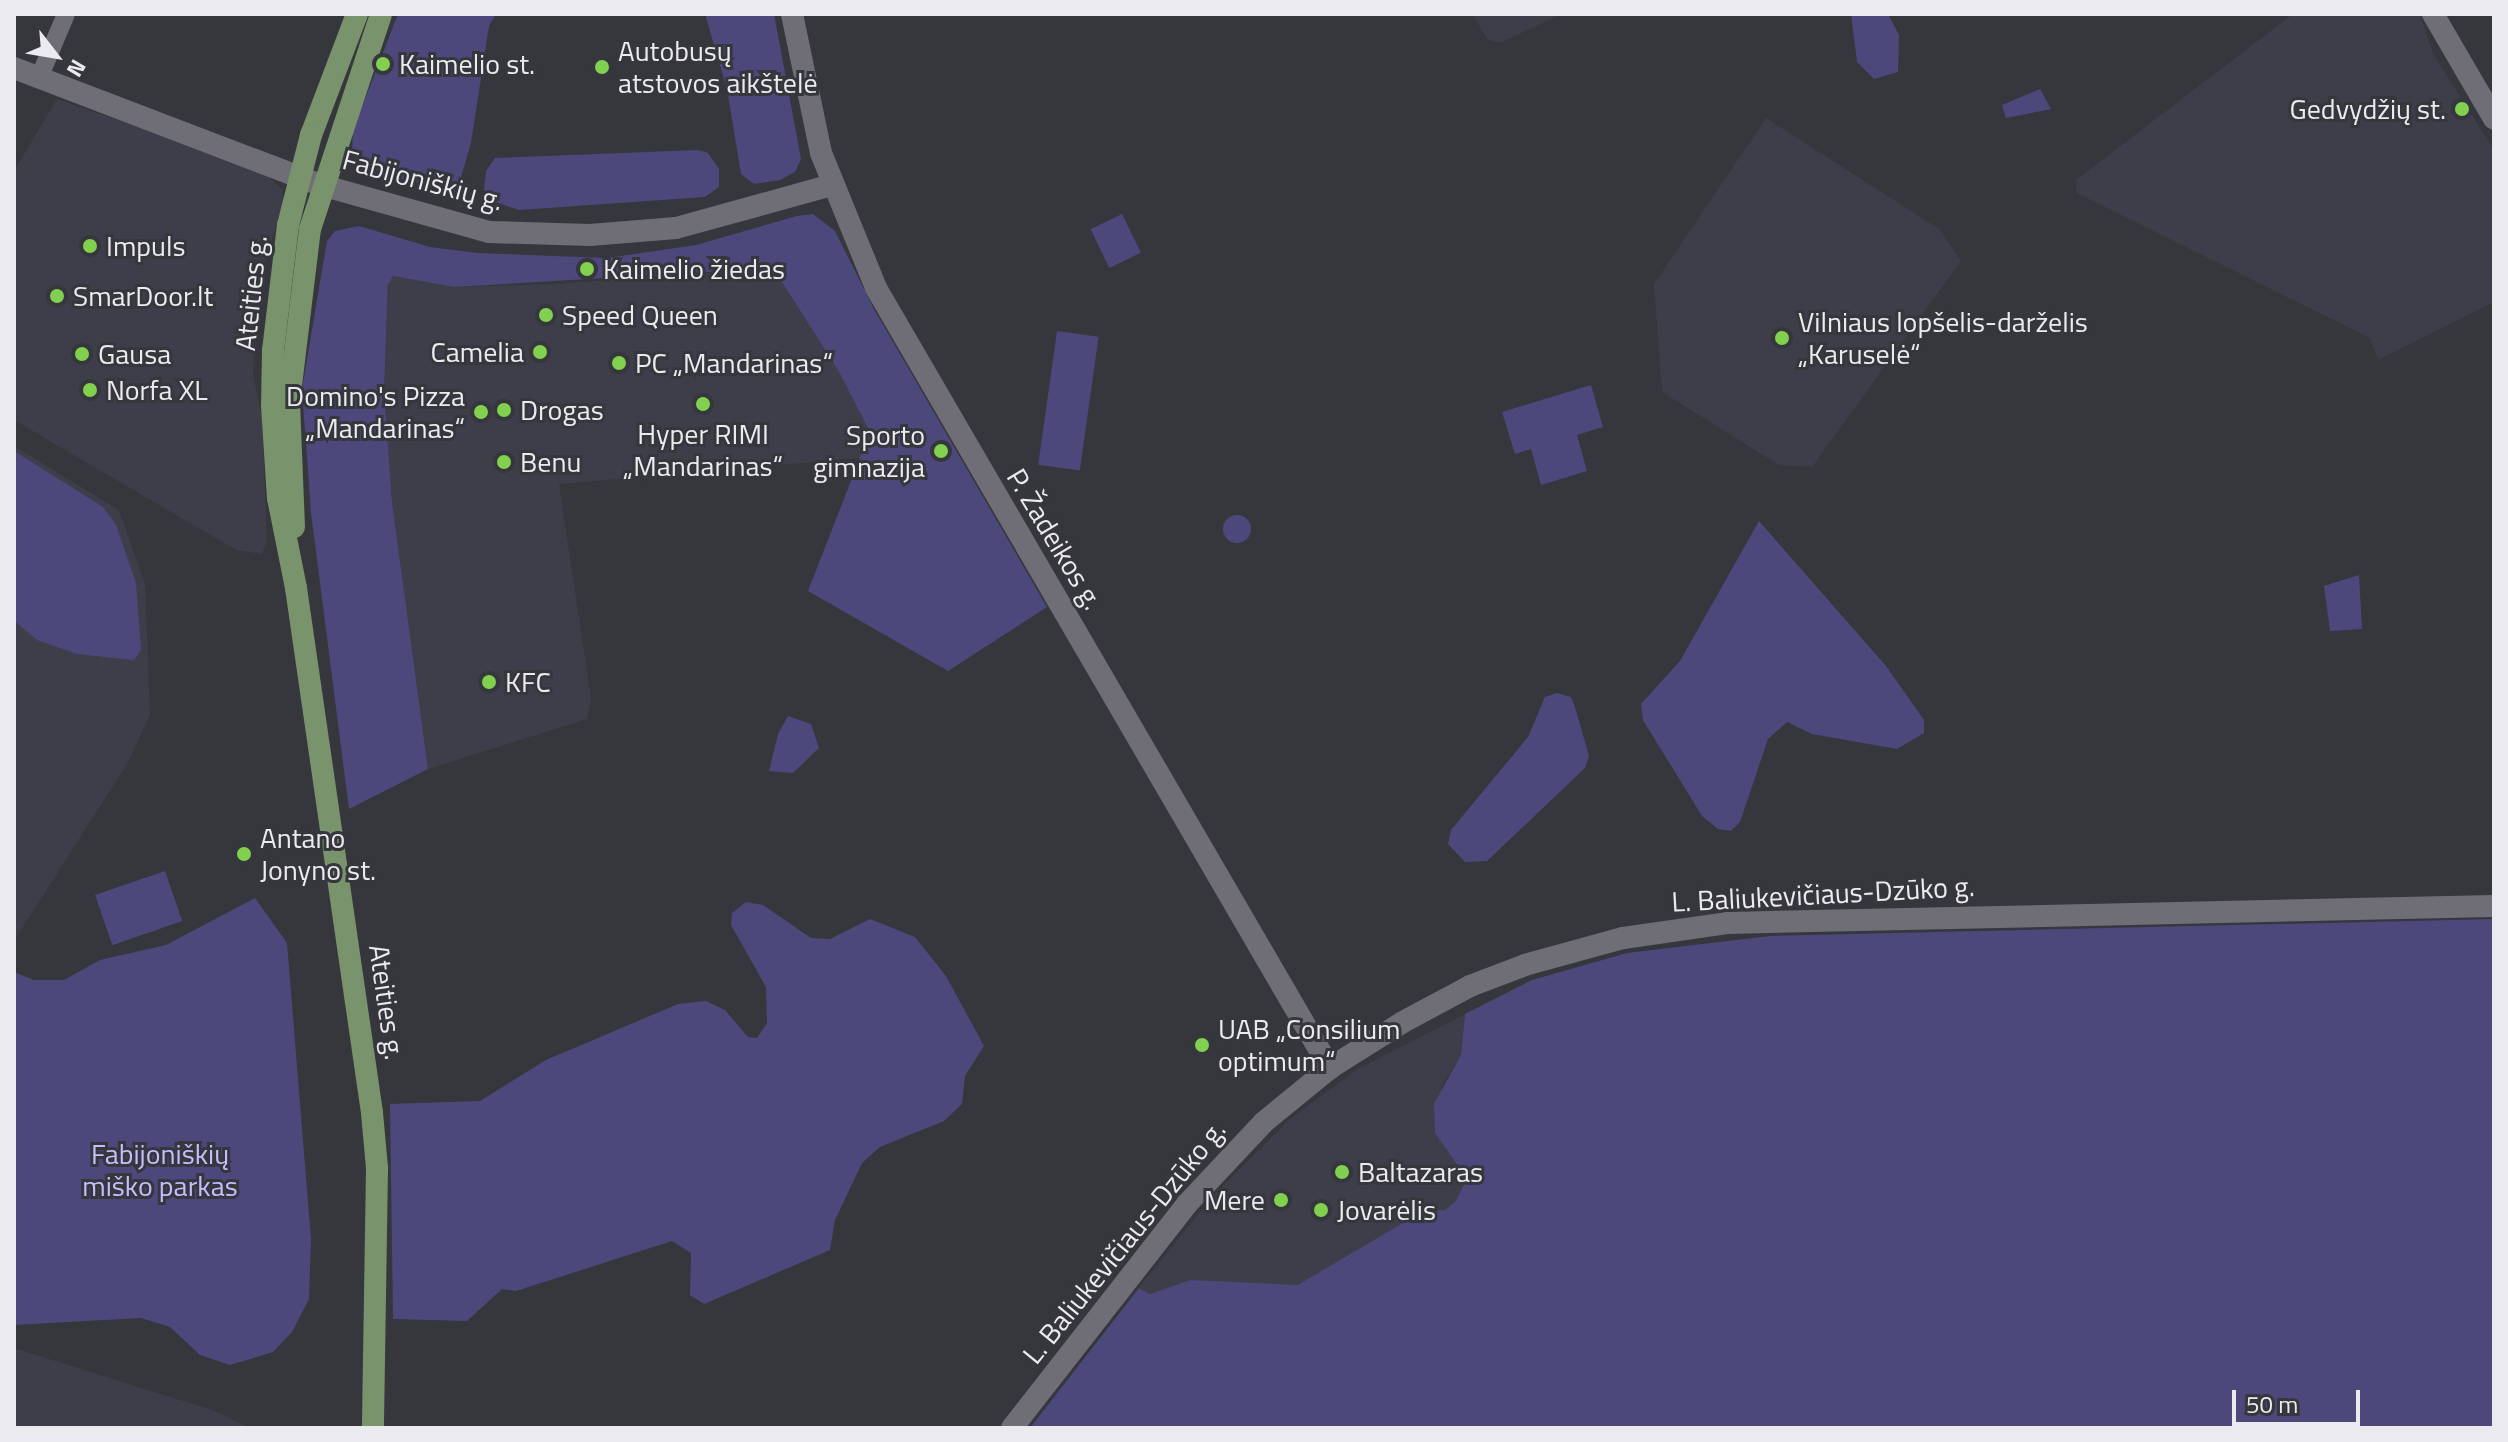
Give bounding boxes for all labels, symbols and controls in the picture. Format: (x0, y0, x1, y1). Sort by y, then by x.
north arrow (16, 16, 96, 96)
place label: Autobusų atstovos aikštelė (618, 34, 818, 100)
place label: Kaimelio st. (399, 47, 535, 81)
text: N (58, 53, 95, 84)
marker: Kaimelio st. (374, 55, 392, 73)
marker: Autobusų atstovos aikštelė (593, 58, 611, 76)
place label: Gedvydžių st. (2289, 92, 2446, 126)
marker: Gedvydžių st. (2453, 100, 2471, 118)
street label: Fabijoniškių g. (339, 142, 507, 218)
place label: Impuls (106, 229, 185, 263)
street label: Ateities g. (228, 234, 274, 352)
marker: Impuls (81, 237, 99, 255)
place label: Kaimelio žiedas (603, 252, 785, 286)
marker: Kaimelio žiedas (578, 260, 596, 278)
place label: SmarDoor.lt (73, 279, 213, 313)
marker: SmarDoor.lt (48, 287, 66, 305)
place label: Speed Queen (562, 298, 718, 332)
place label: Vilniaus lopšelis-darželis „Karuselė“ (1798, 305, 2088, 371)
marker: Speed Queen (537, 306, 555, 324)
marker: Vilniaus lopšelis-darželis „Karuselė“ (1773, 329, 1791, 347)
place label: Camelia (431, 335, 524, 369)
place label: Gausa (98, 337, 171, 371)
marker: Camelia (531, 343, 549, 361)
marker: Gausa (73, 345, 91, 363)
place label: PC „Mandarinas“ (635, 346, 833, 380)
marker: PC „Mandarinas“ (610, 354, 628, 372)
place label: Norfa XL (106, 373, 208, 407)
place label: Domino's Pizza „Mandarinas“ (286, 379, 465, 445)
marker: Norfa XL (81, 381, 99, 399)
place label: Drogas (520, 393, 604, 427)
marker: Hyper RIMI „Mandarinas“ (694, 395, 712, 413)
marker: Drogas (495, 401, 513, 419)
marker: Domino's Pizza „Mandarinas“ (472, 403, 490, 421)
place label: Hyper RIMI „Mandarinas“ (623, 417, 783, 483)
place label: Sporto gimnazija (813, 418, 925, 484)
marker: Sporto gimnazija (932, 442, 950, 460)
place label: Benu (520, 445, 581, 479)
marker: Benu (495, 453, 513, 471)
street label: P. Žadeikos g. (1000, 463, 1110, 615)
place label: KFC (505, 665, 551, 699)
marker: KFC (480, 673, 498, 691)
place label: Antano Jonyno st. (260, 821, 376, 887)
marker: Antano Jonyno st. (235, 845, 253, 863)
street label: L. Baliukevičiaus-Dzūko g. (1671, 869, 1975, 919)
street label: Ateities g. (362, 942, 412, 1062)
place label: UAB „Consilium optimum“ (1218, 1012, 1400, 1078)
marker: UAB „Consilium optimum“ (1193, 1036, 1211, 1054)
street label: L. Baliukevičiaus-Dzūko g. (1016, 1114, 1232, 1370)
park label: Fabijoniškių miško parkas (82, 1137, 238, 1203)
place label: Baltazaras (1358, 1155, 1483, 1189)
marker: Baltazaras (1333, 1163, 1351, 1181)
place label: Mere (1204, 1183, 1265, 1217)
marker: Mere (1272, 1191, 1290, 1209)
place label: Jovarėlis (1337, 1193, 1436, 1227)
marker: Jovarėlis (1312, 1201, 1330, 1219)
scale bar (2236, 1374, 2364, 1424)
text: 50 m (2246, 1386, 2298, 1422)

